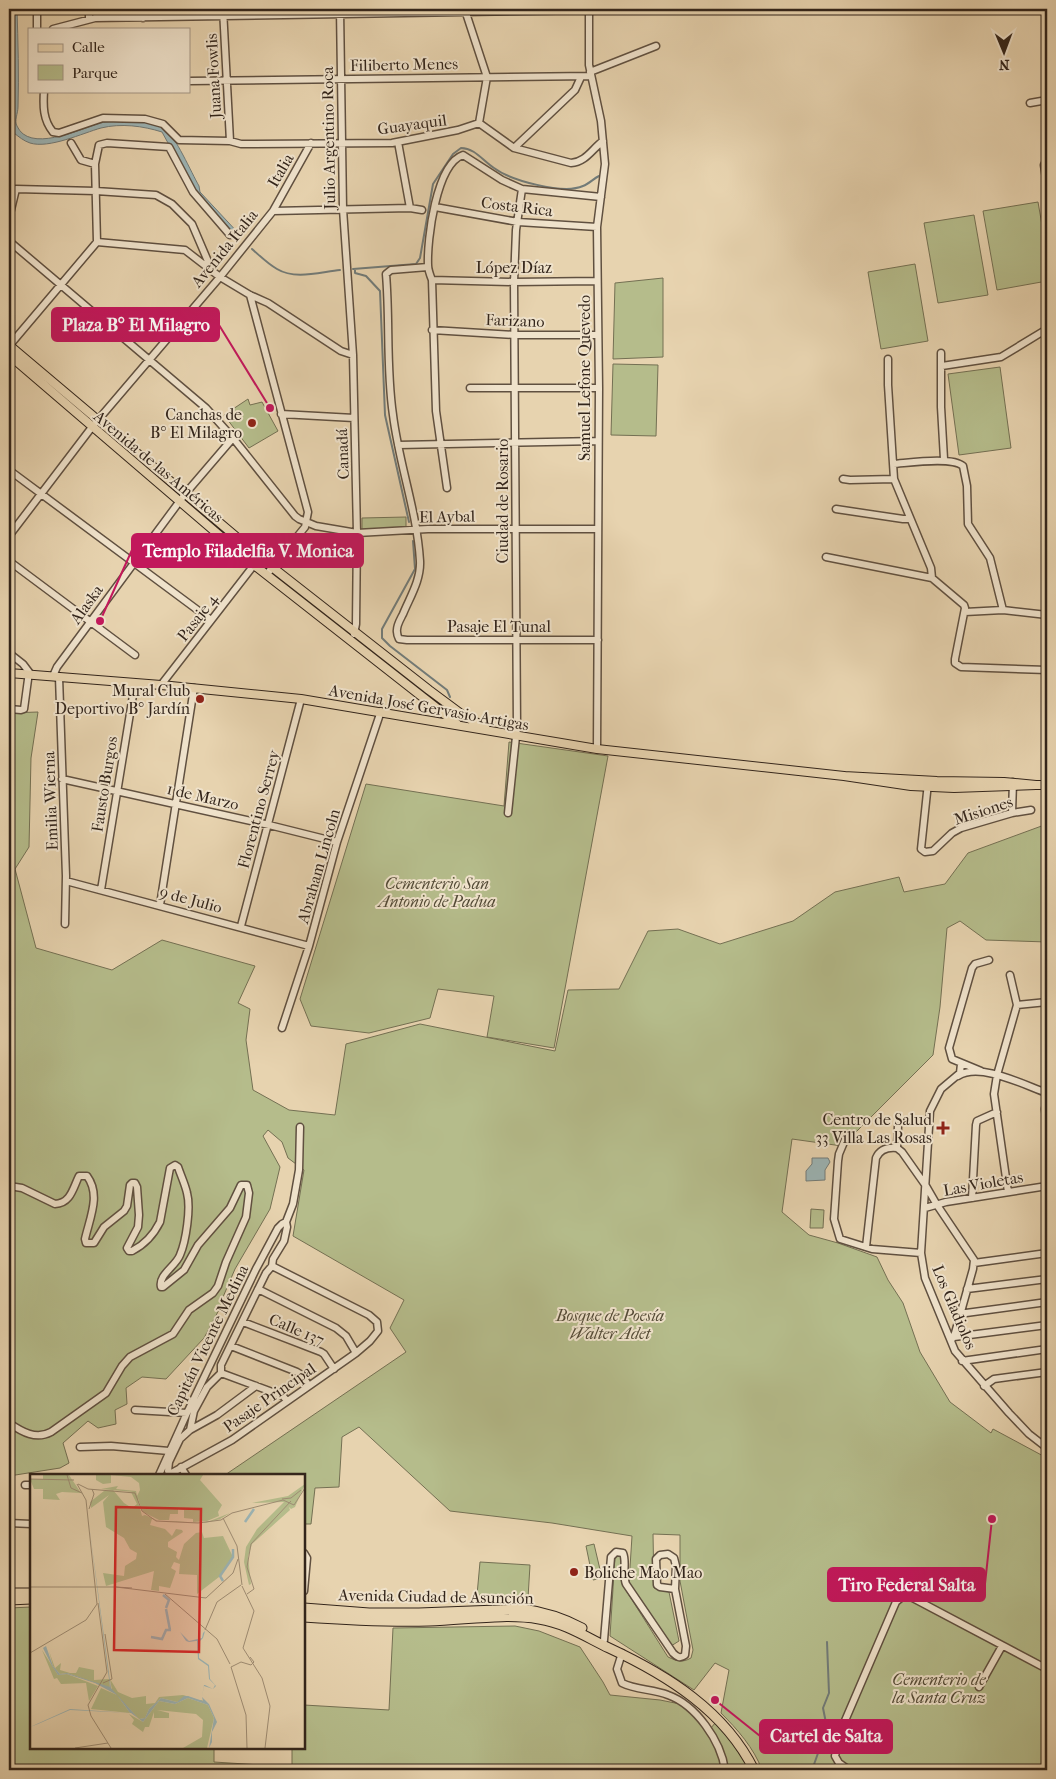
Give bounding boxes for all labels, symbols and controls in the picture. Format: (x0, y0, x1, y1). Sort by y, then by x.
legend (28, 28, 190, 92)
north arrow (978, 28, 1028, 78)
street label: Juana Fowlis (202, 33, 225, 121)
text: Calle (72, 38, 105, 56)
street label: Filiberto Menes (350, 54, 458, 75)
text: N (998, 56, 1010, 73)
text: Parque (72, 64, 118, 82)
street label: Julio Argentino Roca (318, 66, 339, 212)
street label: Guayaquil (376, 110, 448, 139)
street label: Italia (263, 150, 298, 190)
street label: Costa Rica (480, 193, 554, 220)
street label: Avenida Italia (187, 205, 262, 292)
street label: López Díaz (476, 258, 552, 277)
street label: Samuel Lefone Quevedo (575, 295, 594, 461)
callout: Plaza B° El Milagro (52, 308, 219, 341)
street label: Farizano (485, 310, 545, 331)
text: Plaza B° El Milagro (62, 315, 210, 336)
place label: Canchas de B° El Milagro (150, 405, 242, 442)
street label: Avenida de las Américas (89, 406, 228, 526)
marker: Canchas de B° El Milagro (246, 417, 258, 429)
street label: Canadá (332, 428, 353, 480)
street label: Ciudad de Rosario (493, 439, 512, 563)
street label: El Aybal (419, 507, 476, 526)
callout: Templo Filadelfia V. Monica (132, 534, 363, 567)
text: Templo Filadelfia V. Monica (141, 541, 354, 562)
street label: Alaska (65, 581, 107, 628)
street label: Pasaje 4 (173, 589, 222, 645)
street label: Pasaje El Tunal (447, 617, 551, 636)
street label: Avenida José Gervasio Artigas (326, 680, 531, 734)
place label: Mural Club Deportivo B° Jardín (55, 681, 191, 718)
marker: Mural Club Deportivo B° Jardín (194, 693, 206, 705)
street label: Fausto Burgos (88, 735, 121, 833)
street label: Florentino Serrey (234, 747, 284, 870)
street label: Emilia Wierna (39, 750, 62, 851)
street label: 1 de Marzo (165, 779, 241, 814)
street label: Misiones (951, 792, 1015, 829)
street label: Abraham Lincoln (293, 806, 344, 927)
park label: Cementerio San Antonio de Padua (376, 874, 496, 911)
street label: 9 de Julio (158, 882, 224, 917)
place label: Centro de Salud 33 Villa Las Rosas (816, 1110, 932, 1147)
marker: Centro de Salud 33 Villa Las Rosas (936, 1121, 950, 1135)
street label: Las Violetas (942, 1167, 1025, 1200)
street label: Capitán Vicente Medina (163, 1261, 253, 1419)
street label: Los Gladiolos (928, 1262, 981, 1352)
park label: Bosque de Poesía Walter Adet (555, 1306, 664, 1343)
street label: Calle 137 (266, 1309, 328, 1350)
street label: Pasaje Principal (219, 1358, 320, 1436)
inset map (30, 1474, 305, 1749)
place label: Boliche Mao Mao (584, 1563, 702, 1582)
marker: Boliche Mao Mao (568, 1566, 580, 1578)
callout: Tiro Federal Salta (828, 1568, 985, 1601)
text: Tiro Federal Salta (838, 1575, 976, 1596)
street label: Avenida Ciudad de Asunción (337, 1585, 534, 1608)
park label: Cementerio de la Santa Cruz (891, 1670, 986, 1707)
callout: Cartel de Salta (760, 1720, 892, 1753)
text: Cartel de Salta (770, 1726, 883, 1747)

